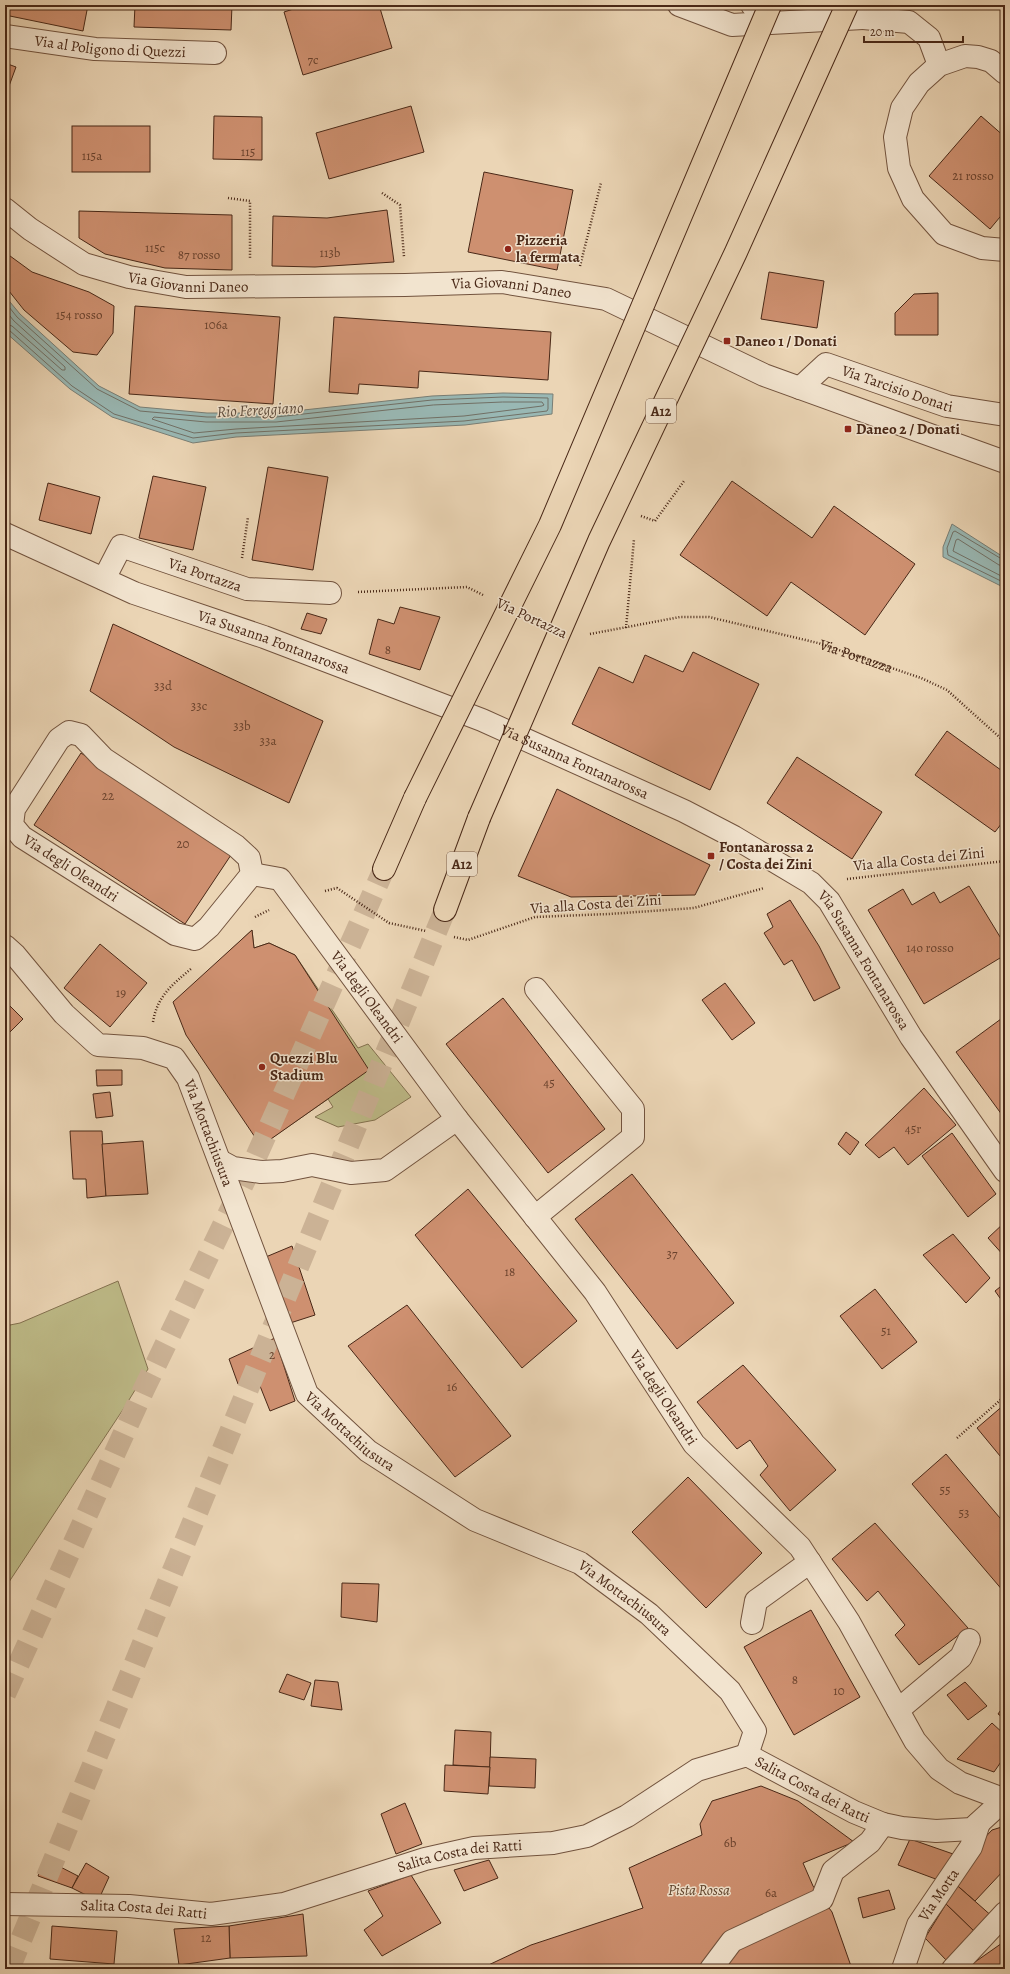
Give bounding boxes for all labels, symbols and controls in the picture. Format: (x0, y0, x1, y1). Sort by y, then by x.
scale bar (864, 18, 963, 44)
text: 20 m (870, 24, 894, 40)
street label: Via al Poligono di Quezzi (32, 30, 186, 62)
house number: 7c (308, 51, 319, 68)
house number: 115 (241, 143, 255, 160)
house number: 115a (82, 147, 102, 164)
house number: 21 rosso (952, 167, 994, 184)
place label: Pizzeria la fermata (516, 230, 581, 267)
house number: 115c (145, 239, 165, 256)
house number: 113b (320, 244, 341, 261)
marker: Pizzeria la fermata (503, 244, 513, 254)
house number: 87 rosso (178, 246, 220, 263)
street label: Via Giovanni Daneo (126, 267, 249, 297)
street label: Via Giovanni Daneo (450, 272, 573, 303)
house number: 154 rosso (56, 306, 102, 323)
house number: 106a (204, 316, 228, 333)
place label: Daneo 1 / Donati (735, 331, 838, 351)
marker: Daneo 1 / Donati (722, 336, 732, 346)
street label: Via Tarcisio Donati (838, 360, 954, 417)
water label: Rio Fereggiano (216, 397, 304, 423)
road number: A12 (646, 399, 676, 423)
place label: Daneo 2 / Donati (856, 419, 960, 439)
marker: Daneo 2 / Donati (843, 424, 853, 434)
street label: Via Portazza (165, 553, 244, 597)
street label: Via Portazza (492, 592, 571, 643)
street label: Via Susanna Fontanarossa (194, 605, 353, 679)
street label: Via Portazza (816, 634, 896, 678)
house number: 8 (385, 641, 391, 658)
house number: 33d (154, 677, 172, 694)
house number: 33c (191, 697, 208, 714)
house number: 33b (233, 717, 251, 734)
street label: Via Susanna Fontanarossa (497, 719, 652, 804)
house number: 33a (260, 732, 276, 749)
house number: 22 (102, 787, 114, 804)
street label: Via degli Oleandri (19, 829, 122, 906)
house number: 20 (176, 835, 190, 852)
place label: Fontanarossa 2 / Costa dei Zini (719, 837, 814, 874)
street label: Via alla Costa dei Zini (851, 842, 986, 876)
marker: Fontanarossa 2 / Costa dei Zini (706, 851, 716, 861)
road number: A12 (447, 852, 477, 876)
street label: Via Susanna Fontanarossa (813, 885, 914, 1034)
street label: Via alla Costa dei Zini (529, 889, 662, 919)
house number: 14o rosso (906, 939, 954, 956)
street label: Via degli Oleandri (326, 946, 408, 1047)
house number: 19 (116, 984, 126, 1001)
place label: Quezzi Blu Stadium (270, 1048, 338, 1085)
marker: Quezzi Blu Stadium (257, 1062, 267, 1072)
house number: 45 (543, 1074, 555, 1091)
street label: Via Mottachiusura (179, 1076, 238, 1189)
house number: 45r (905, 1120, 921, 1137)
house number: 37 (667, 1245, 678, 1262)
house number: 18 (505, 1263, 515, 1280)
house number: 51 (881, 1322, 892, 1339)
street label: Via degli Oleandri (625, 1345, 702, 1449)
house number: 2 (269, 1346, 275, 1363)
house number: 16 (447, 1378, 457, 1395)
street label: Via Mottachiusura (300, 1386, 399, 1476)
house number: 55 (939, 1481, 951, 1498)
house number: 53 (959, 1504, 970, 1521)
street label: Via Mottachiusura (573, 1555, 676, 1640)
house number: 8 (792, 1671, 798, 1688)
house number: 10 (833, 1682, 845, 1699)
street label: Salita Costa dei Ratti (752, 1751, 873, 1828)
house number: 6b (724, 1834, 737, 1851)
street label: Salita Costa dei Ratti (395, 1835, 523, 1877)
street label: Via Motta (913, 1865, 964, 1926)
park label: Pista Rossa (668, 1880, 730, 1900)
house number: 6a (765, 1884, 777, 1901)
street label: Salita Costa dei Ratti (80, 1895, 208, 1924)
house number: 12 (201, 1929, 211, 1946)

